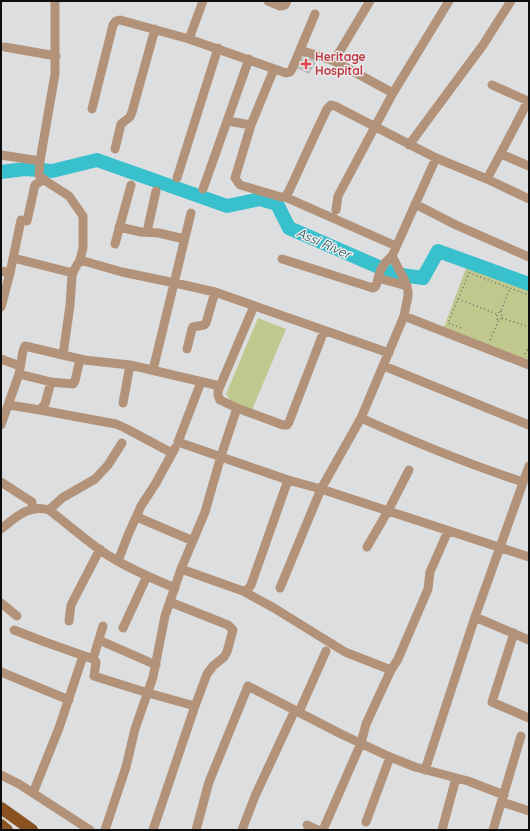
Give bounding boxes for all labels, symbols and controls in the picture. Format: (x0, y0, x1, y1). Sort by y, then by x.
place label: Heritage Hospital (315, 49, 366, 78)
marker: Heritage Hospital (300, 58, 312, 70)
water label: Assi River (294, 224, 355, 263)

